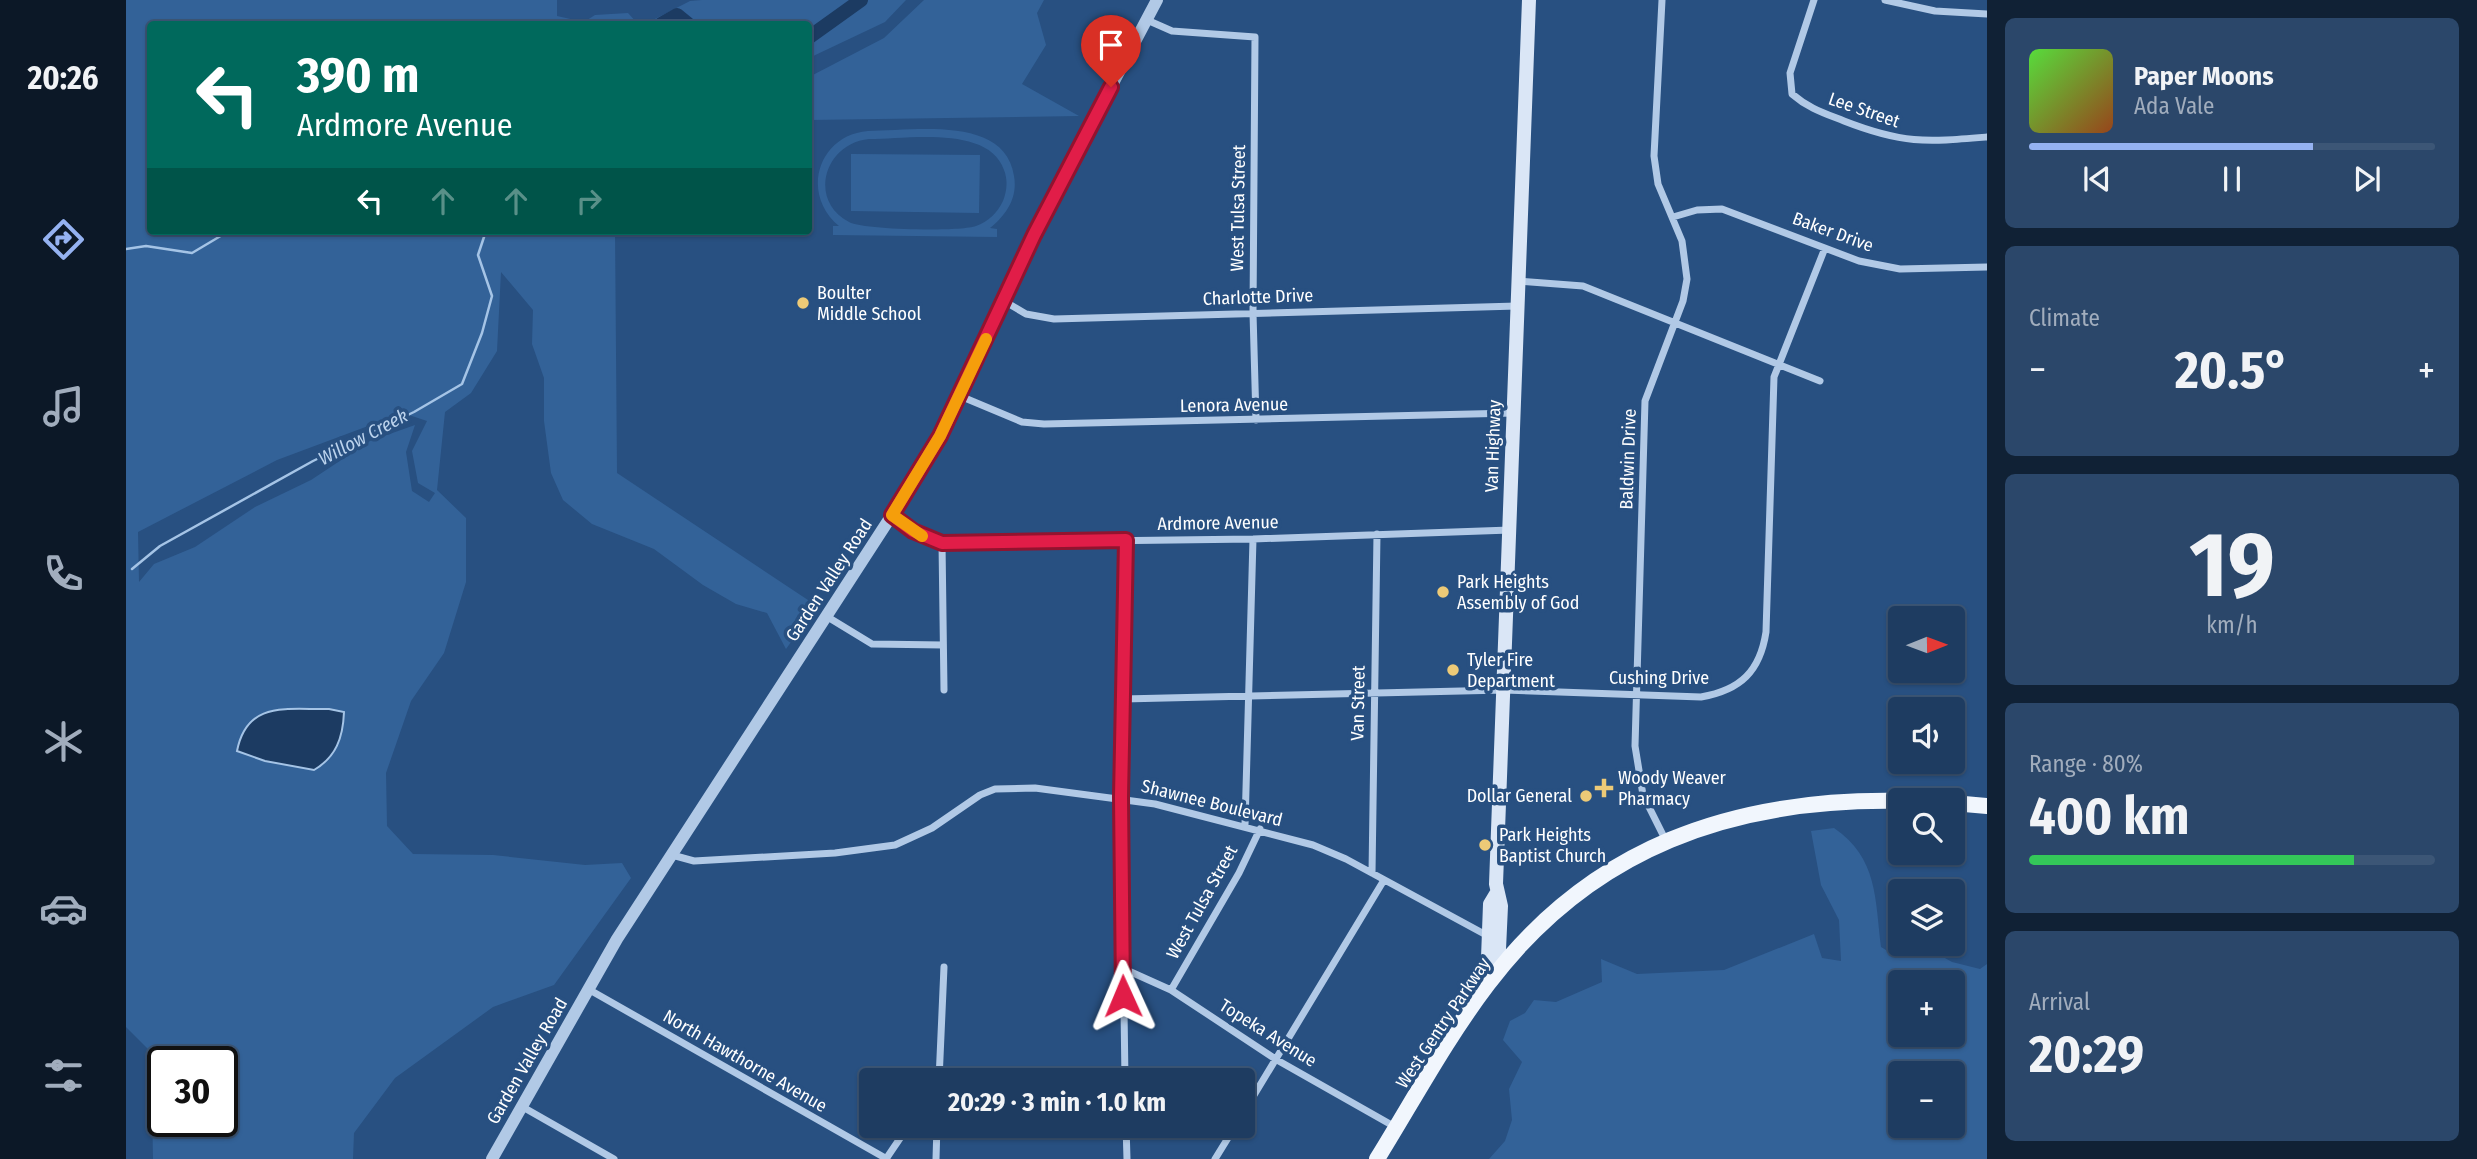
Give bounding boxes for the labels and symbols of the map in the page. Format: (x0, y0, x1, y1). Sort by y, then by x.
pin (1081, 15, 1141, 87)
street label: Lee Street (1826, 88, 1903, 132)
street label: West Tulsa Street (1226, 144, 1250, 272)
street label: Baker Drive (1790, 207, 1877, 257)
place label: Boulter Middle School (817, 282, 921, 325)
street label: Charlotte Drive (1202, 284, 1314, 310)
marker: Boulter Middle School (795, 295, 811, 311)
street label: Lenora Avenue (1180, 393, 1288, 417)
street label: Van Highway (1480, 399, 1506, 493)
water label: Willow Creek (314, 404, 412, 470)
street label: Baldwin Drive (1615, 408, 1641, 510)
street label: Ardmore Avenue (1157, 511, 1279, 535)
street label: Garden Valley Road (781, 514, 877, 646)
place label: Park Heights Assembly of God (1457, 571, 1579, 614)
marker: Park Heights Assembly of God (1435, 584, 1451, 600)
north arrow (1888, 606, 1965, 682)
place label: Tyler Fire Department (1467, 649, 1555, 692)
marker: Tyler Fire Department (1445, 662, 1461, 678)
street label: Van Street (1346, 665, 1370, 741)
street label: Cushing Drive (1609, 667, 1709, 689)
place label: Woody Weaver Pharmacy (1618, 767, 1727, 810)
street label: Shawnee Boulevard (1139, 775, 1285, 831)
marker: Woody Weaver Pharmacy (1596, 780, 1612, 796)
place label: Dollar General (1467, 785, 1572, 807)
marker: Dollar General (1578, 788, 1594, 804)
place label: Park Heights Baptist Church (1499, 824, 1606, 867)
marker: Park Heights Baptist Church (1477, 837, 1493, 853)
street label: West Tulsa Street (1162, 841, 1242, 963)
street label: West Gentry Parkway (1391, 953, 1495, 1093)
position arrow (1086, 959, 1160, 1033)
street label: Garden Valley Road (482, 994, 572, 1128)
street label: Topeka Avenue (1215, 994, 1321, 1072)
street label: North Hawthorne Avenue (659, 1005, 831, 1117)
speed limit sign: 30 (147, 1046, 238, 1137)

